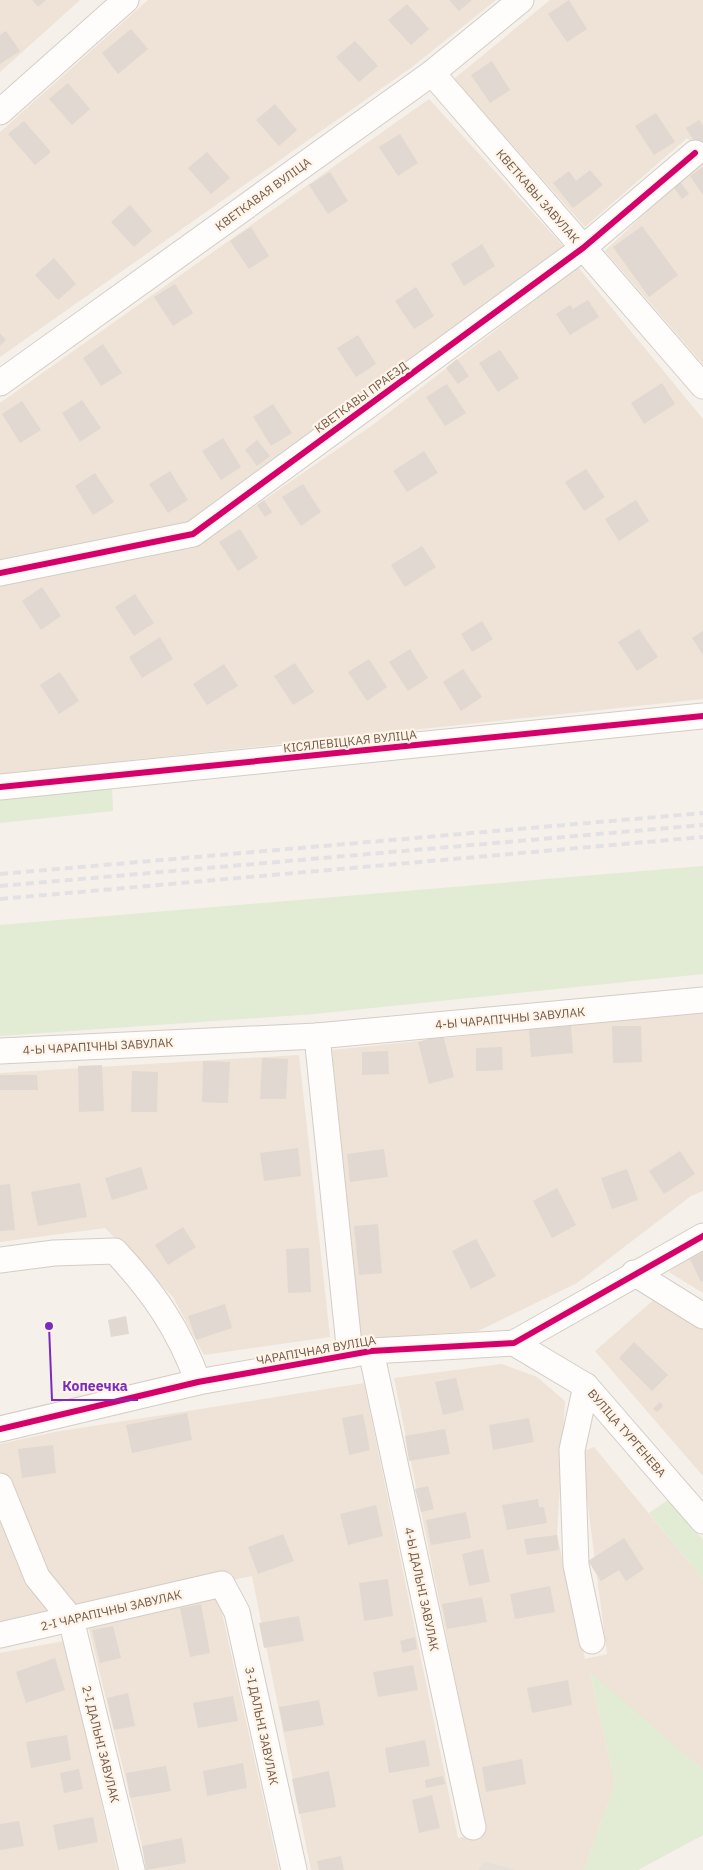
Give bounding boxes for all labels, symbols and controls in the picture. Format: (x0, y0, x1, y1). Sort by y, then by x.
street label: КВЕТКАВЫ ЗАВУЛАК (493, 146, 583, 246)
street label: КВЕТКАВАЯ ВУЛІЦА (212, 154, 314, 234)
street label: КВЕТКАВЫ ПРАЕЗД (311, 358, 411, 436)
street label: КІСЯЛЕВІЦКАЯ ВУЛІЦА (282, 726, 418, 755)
street label: 4-Ы ЧАРАПІЧНЫ ЗАВУЛАК (434, 1004, 586, 1032)
street label: 4-Ы ЧАРАПІЧНЫ ЗАВУЛАК (22, 1035, 174, 1057)
street label: ЧАРАПІЧНАЯ ВУЛІЦА (255, 1332, 377, 1368)
callout: Копеечка (52, 1371, 138, 1400)
text: Копеечка (62, 1377, 128, 1395)
street label: ВУЛІЦА ТУРГЕНЕВА (585, 1386, 670, 1480)
street label: 4-Ы ДАЛЬНІ ЗАВУЛАК (402, 1526, 442, 1652)
street label: 2-І ЧАРАПІЧНЫ ЗАВУЛАК (39, 1586, 183, 1634)
street label: 3-І ДАЛЬНІ ЗАВУЛАК (242, 1666, 282, 1786)
street label: 2-І ДАЛЬНІ ЗАВУЛАК (79, 1684, 123, 1804)

